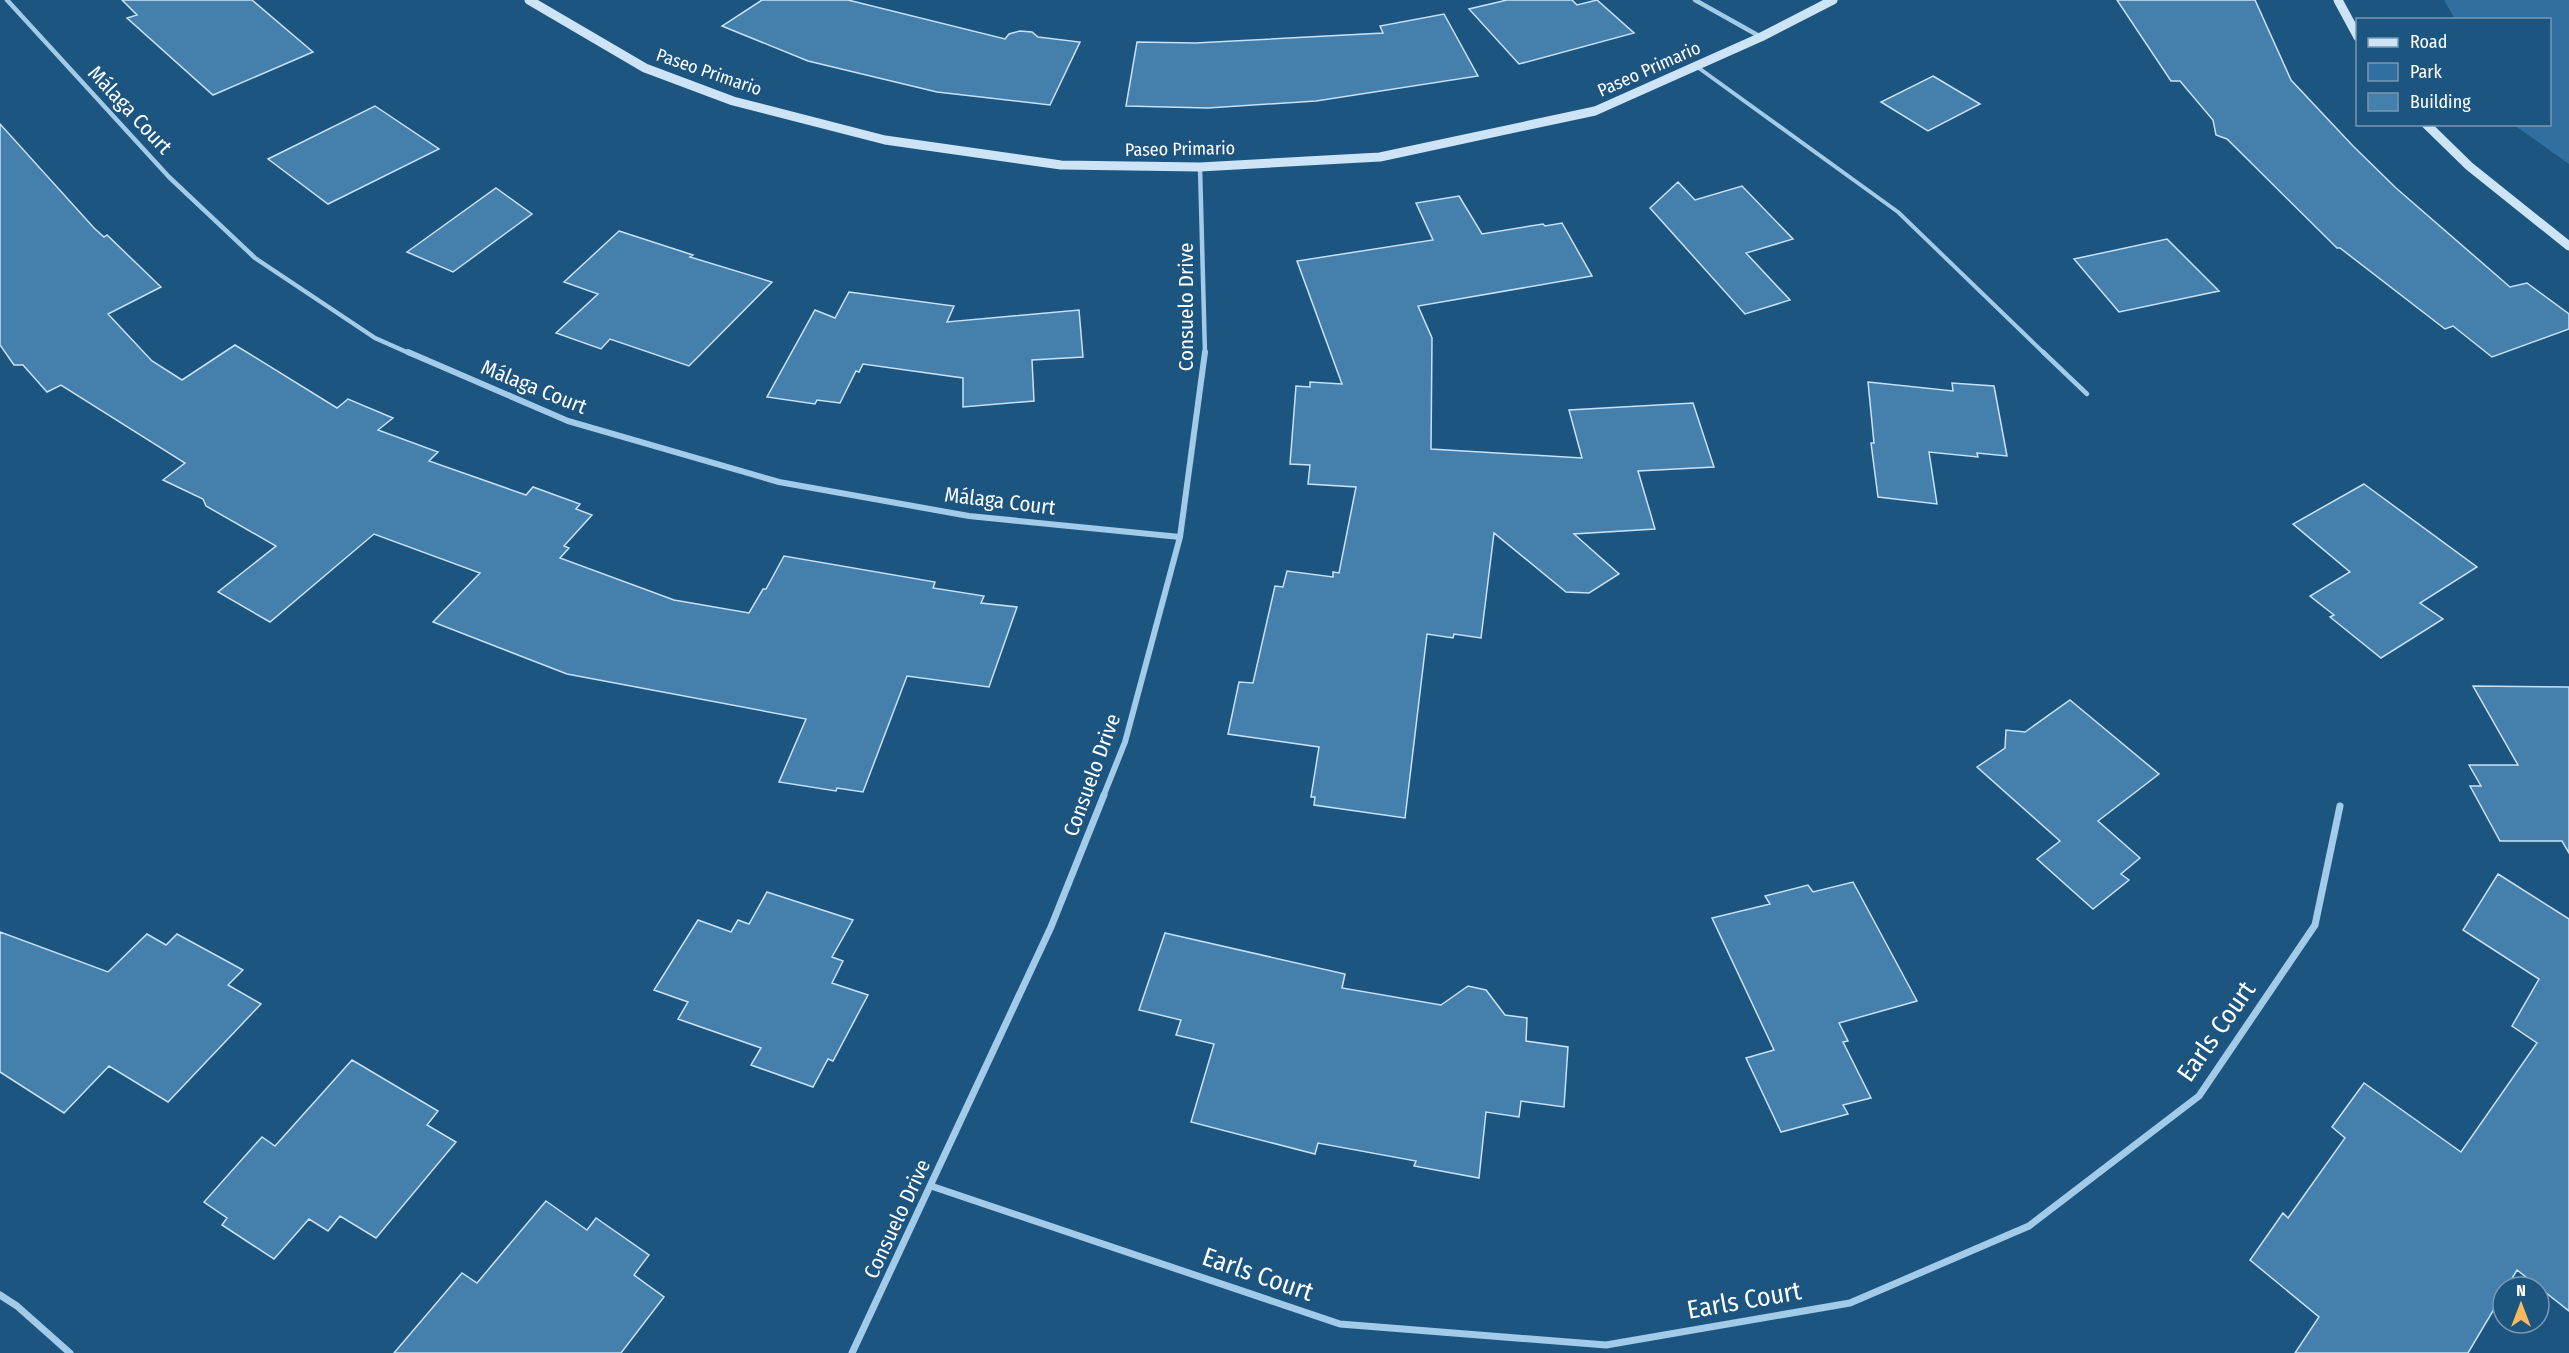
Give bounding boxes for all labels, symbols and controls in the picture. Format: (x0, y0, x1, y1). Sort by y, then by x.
legend (2356, 18, 2551, 126)
text: Road (2410, 31, 2447, 53)
street label: Paseo Primario (1594, 37, 1704, 101)
street label: Paseo Primario (653, 44, 765, 100)
street label: Málaga Court (82, 60, 178, 160)
text: Park (2410, 61, 2443, 83)
text: Building (2410, 91, 2471, 113)
street label: Paseo Primario (1125, 137, 1235, 161)
street label: Consuelo Drive (1173, 243, 1199, 371)
street label: Málaga Court (477, 354, 591, 420)
street label: Málaga Court (943, 481, 1057, 521)
street label: Consuelo Drive (1058, 710, 1126, 840)
street label: Earls Court (2171, 975, 2262, 1087)
street label: Consuelo Drive (858, 1155, 936, 1283)
street label: Earls Court (1198, 1241, 1318, 1308)
street label: Earls Court (1685, 1275, 1804, 1326)
north arrow (2491, 1275, 2551, 1335)
text: N (2516, 1281, 2526, 1300)

